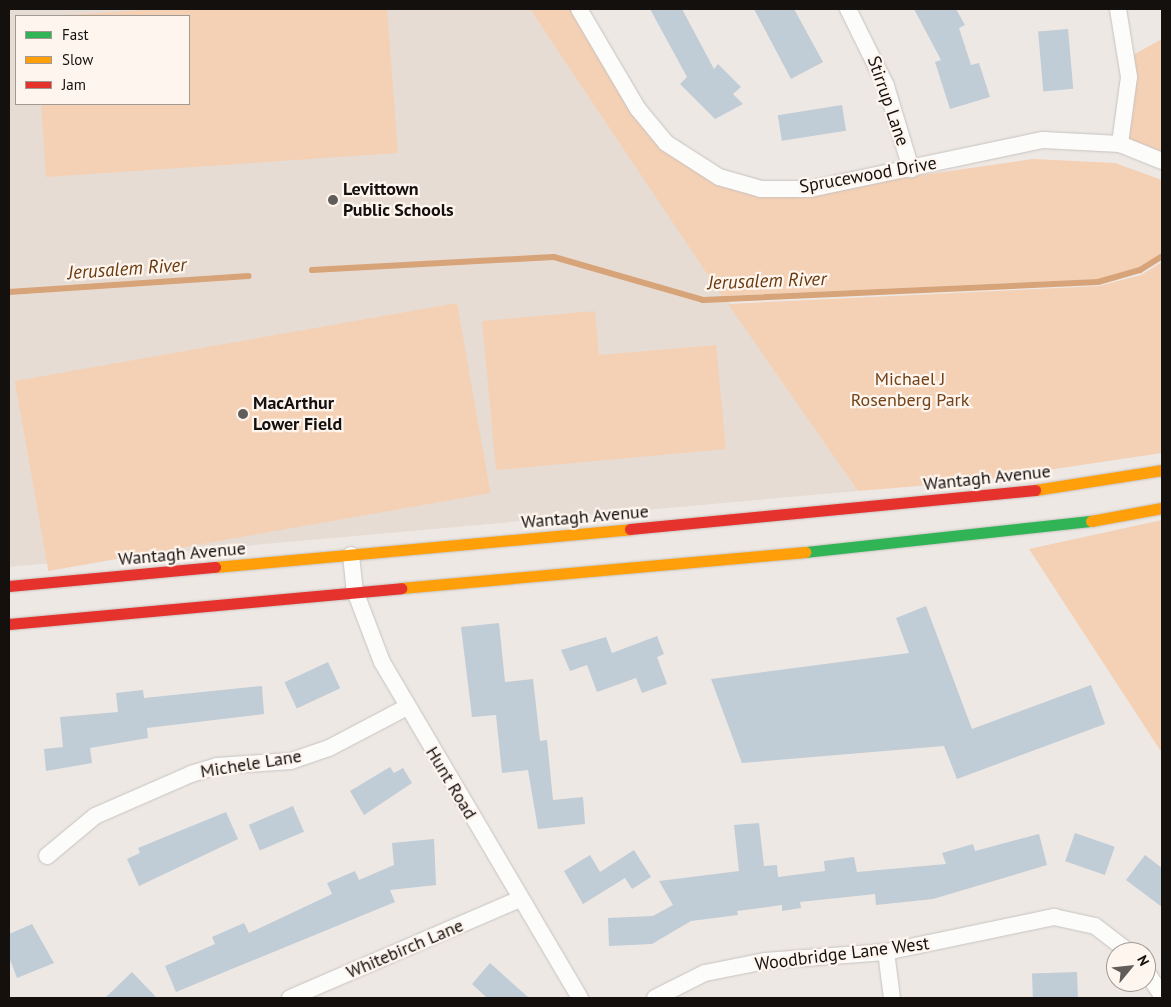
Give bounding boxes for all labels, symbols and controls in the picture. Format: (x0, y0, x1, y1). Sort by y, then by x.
legend (15, 15, 190, 105)
text: Fast (62, 25, 89, 44)
text: Slow (62, 50, 93, 69)
street label: Stirrup Lane (863, 53, 913, 149)
text: Jam (62, 75, 86, 94)
street label: Sprucewood Drive (798, 152, 938, 198)
place label: Levittown Public Schools (343, 179, 454, 222)
marker: Levittown Public Schools (327, 194, 339, 206)
water label: Jerusalem River (67, 253, 187, 285)
water label: Jerusalem River (707, 268, 827, 294)
park label: Michael J Rosenberg Park (851, 369, 969, 412)
place label: MacArthur Lower Field (253, 393, 342, 436)
marker: MacArthur Lower Field (237, 408, 249, 420)
street label: Wantagh Avenue (922, 461, 1052, 495)
street label: Wantagh Avenue (520, 501, 650, 533)
street label: Wantagh Avenue (117, 538, 247, 570)
street label: Hunt Road (421, 743, 481, 823)
street label: Michele Lane (199, 745, 303, 783)
street label: Whitebirch Lane (343, 915, 467, 983)
street label: Woodbridge Lane West (753, 933, 931, 975)
north arrow (1106, 942, 1156, 992)
text: N (1133, 952, 1153, 969)

